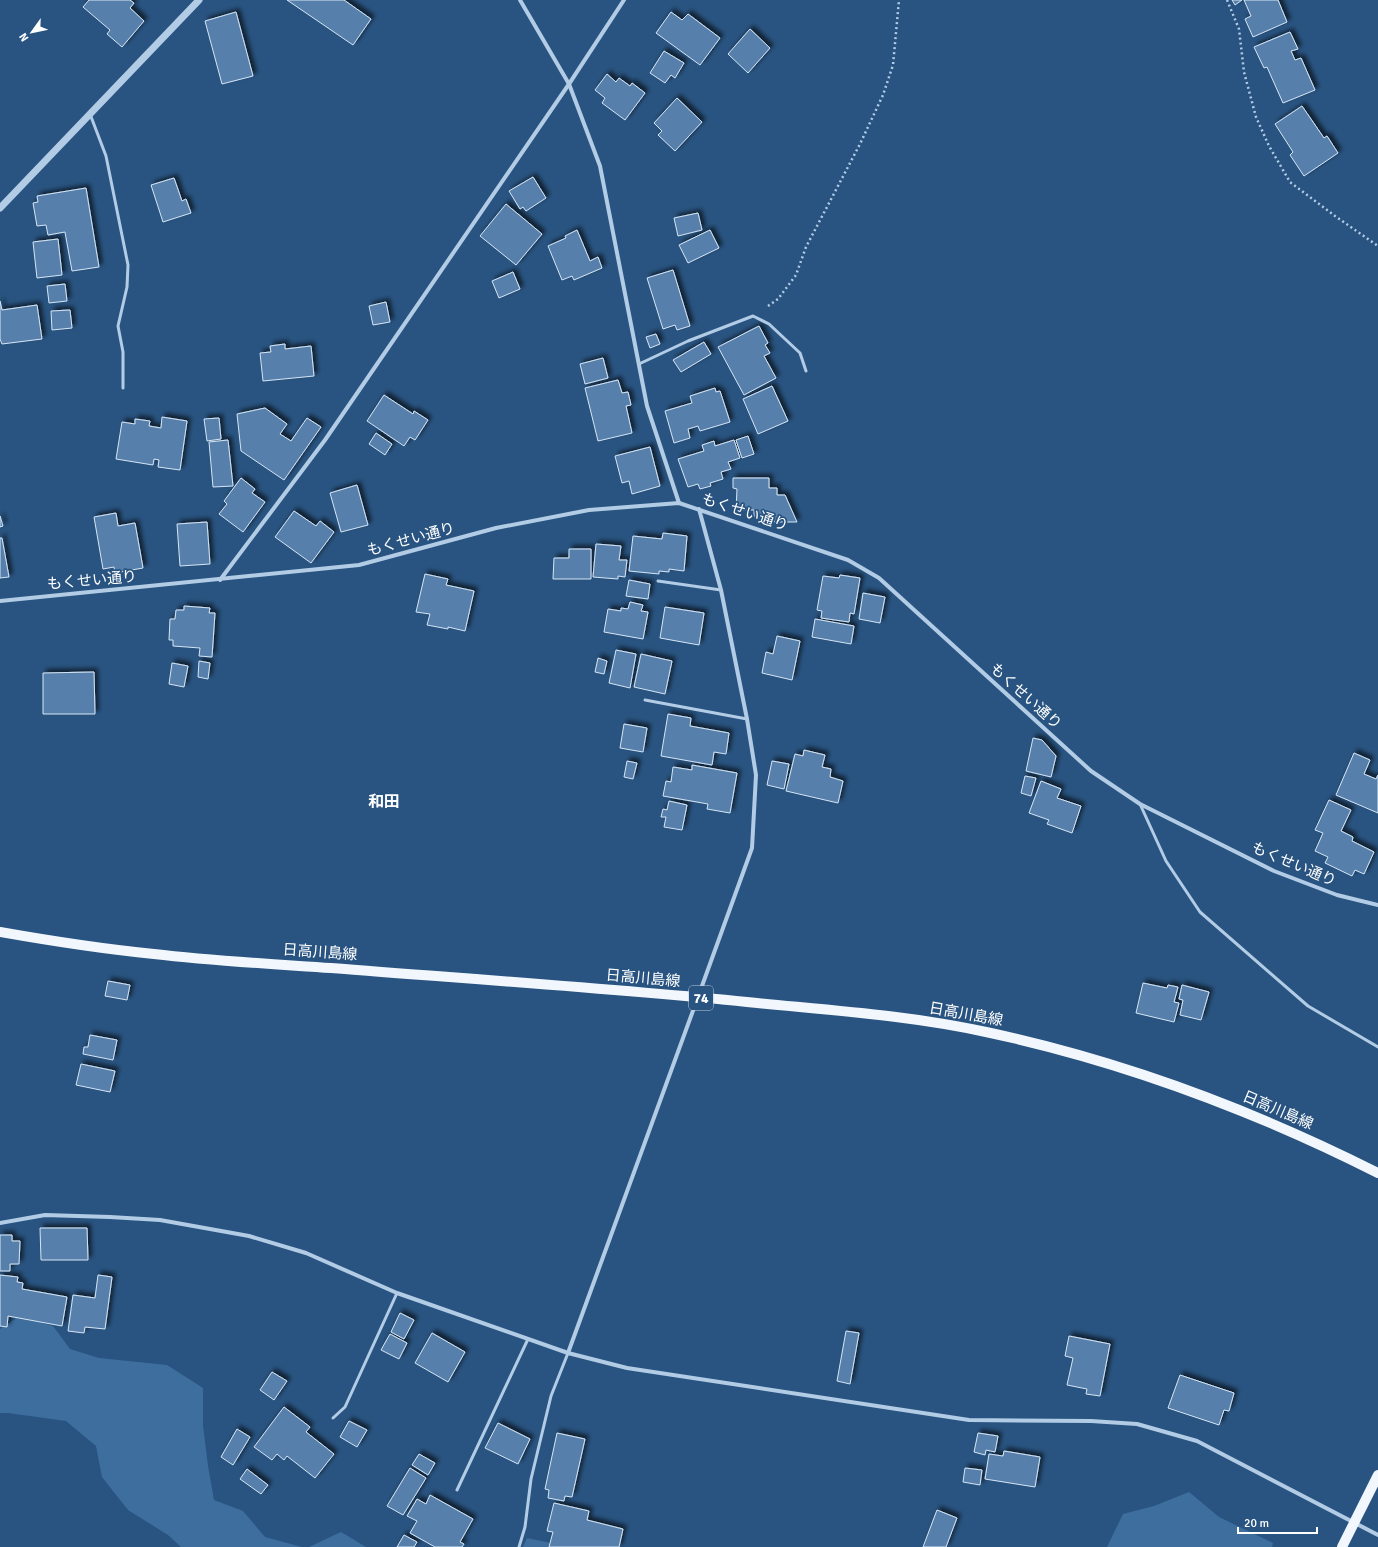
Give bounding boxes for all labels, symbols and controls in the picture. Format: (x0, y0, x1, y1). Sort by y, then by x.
north arrow (12, 12, 52, 52)
text: N (16, 30, 32, 44)
street label: もくせい通り (699, 490, 791, 534)
street label: もくせい通り (365, 519, 457, 559)
street label: もくせい通り (46, 567, 138, 593)
street label: もくせい通り (987, 659, 1065, 733)
district label: 和田 (368, 792, 400, 812)
street label: もくせい通り (1249, 838, 1339, 890)
street label: 日高川島線 (282, 940, 358, 964)
street label: 日高川島線 (605, 966, 681, 990)
road number: 74 (689, 986, 713, 1010)
street label: 日高川島線 (927, 999, 1005, 1029)
street label: 日高川島線 (1240, 1087, 1316, 1133)
scale bar (1238, 1509, 1317, 1535)
text: 20 m (1244, 1516, 1269, 1531)

